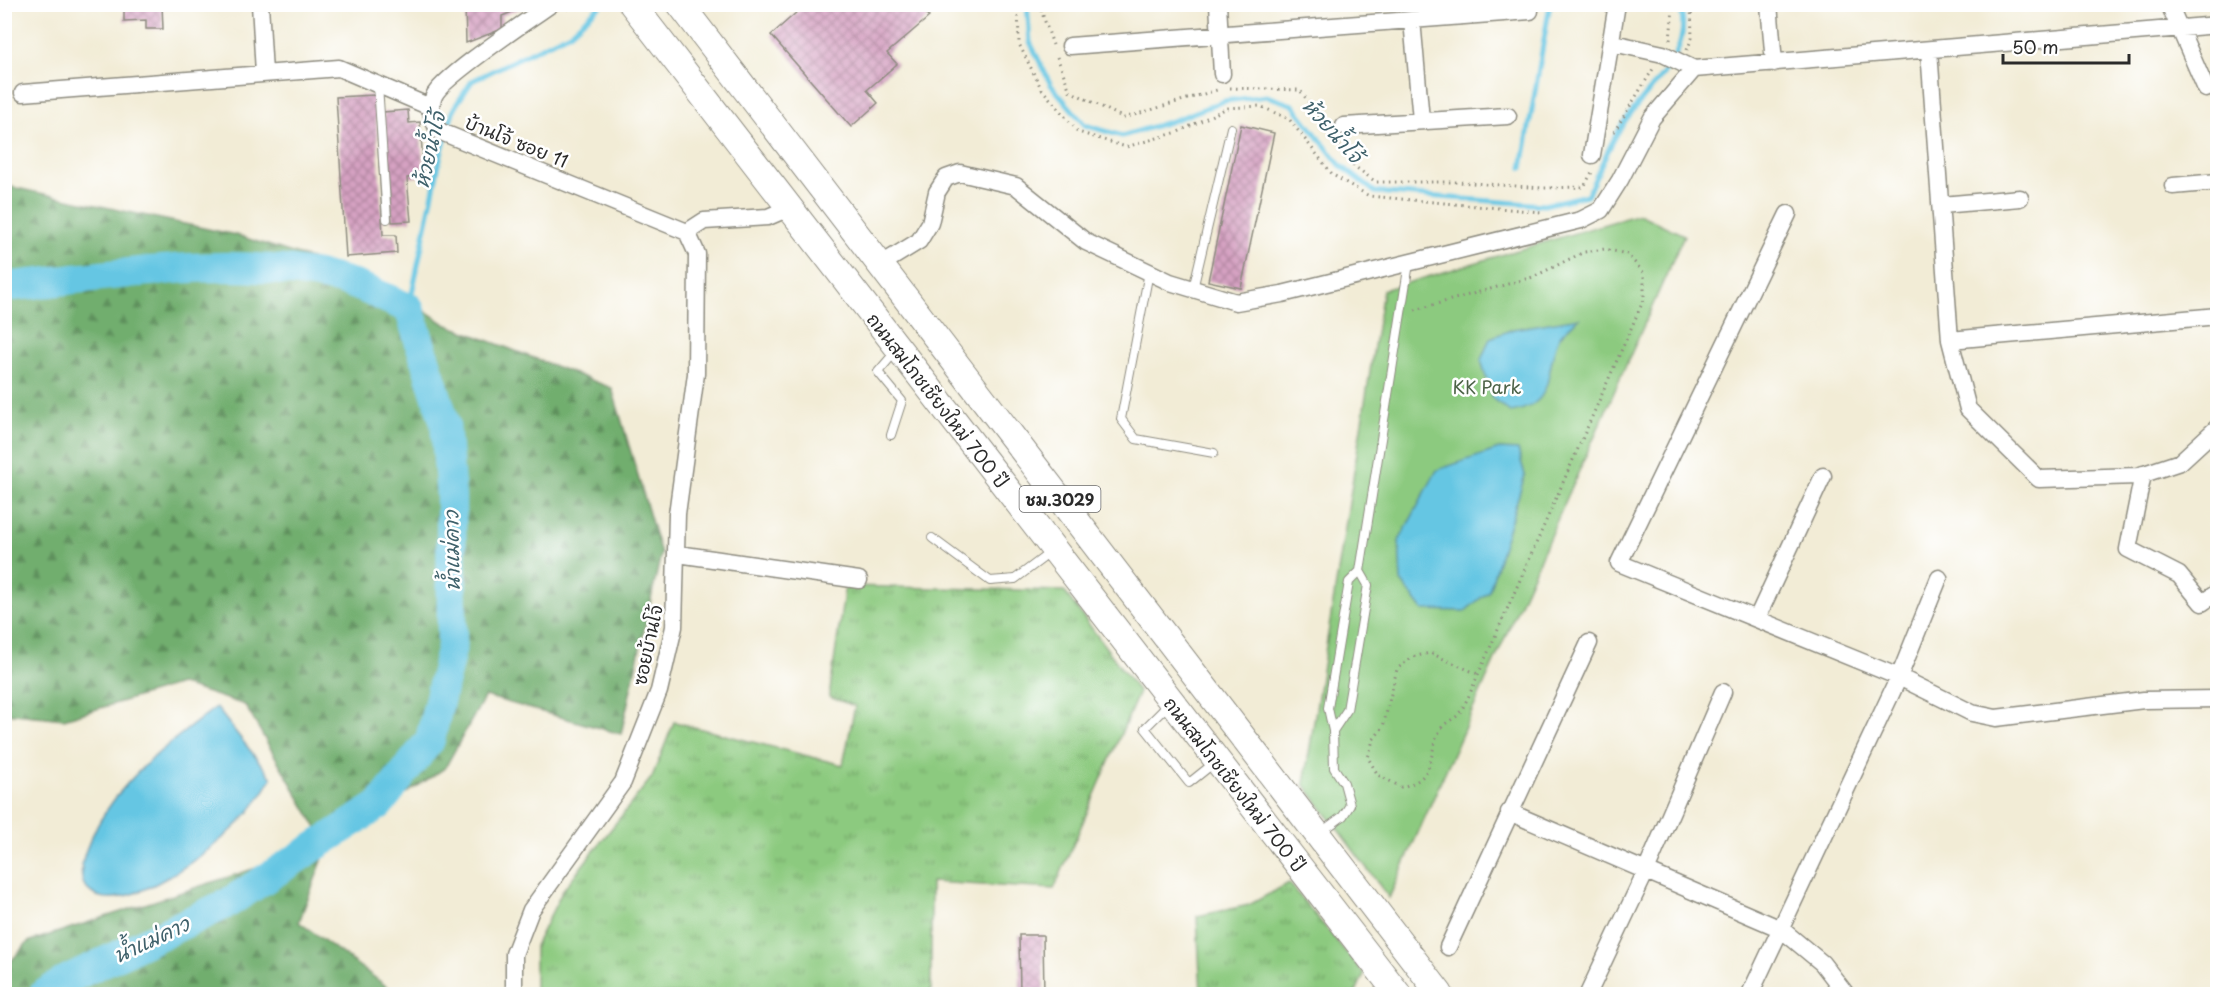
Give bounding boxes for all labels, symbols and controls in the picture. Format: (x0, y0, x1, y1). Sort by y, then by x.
scale bar (2003, 27, 2129, 65)
text: 50 m (2012, 33, 2059, 60)
water label: ห้วยน้ำโจ้ (1296, 90, 1375, 173)
water label: ห้วยน้ำโจ้ (404, 104, 453, 191)
street label: บ้านโจ้ ซอย 11 (462, 108, 572, 174)
street label: ถนนสมโภชเชียงใหม่ 700 ปี (861, 307, 1015, 493)
park label: KK Park (1452, 373, 1522, 400)
road number: ชม.3029 (1020, 486, 1100, 512)
water label: น้ำแม่คาว (433, 509, 467, 591)
street label: ซอยบ้านโจ้ (625, 602, 669, 688)
street label: ถนนสมโภชเชียงใหม่ 700 ปี (1158, 691, 1312, 877)
water label: น้ำแม่คาว (107, 906, 195, 970)

